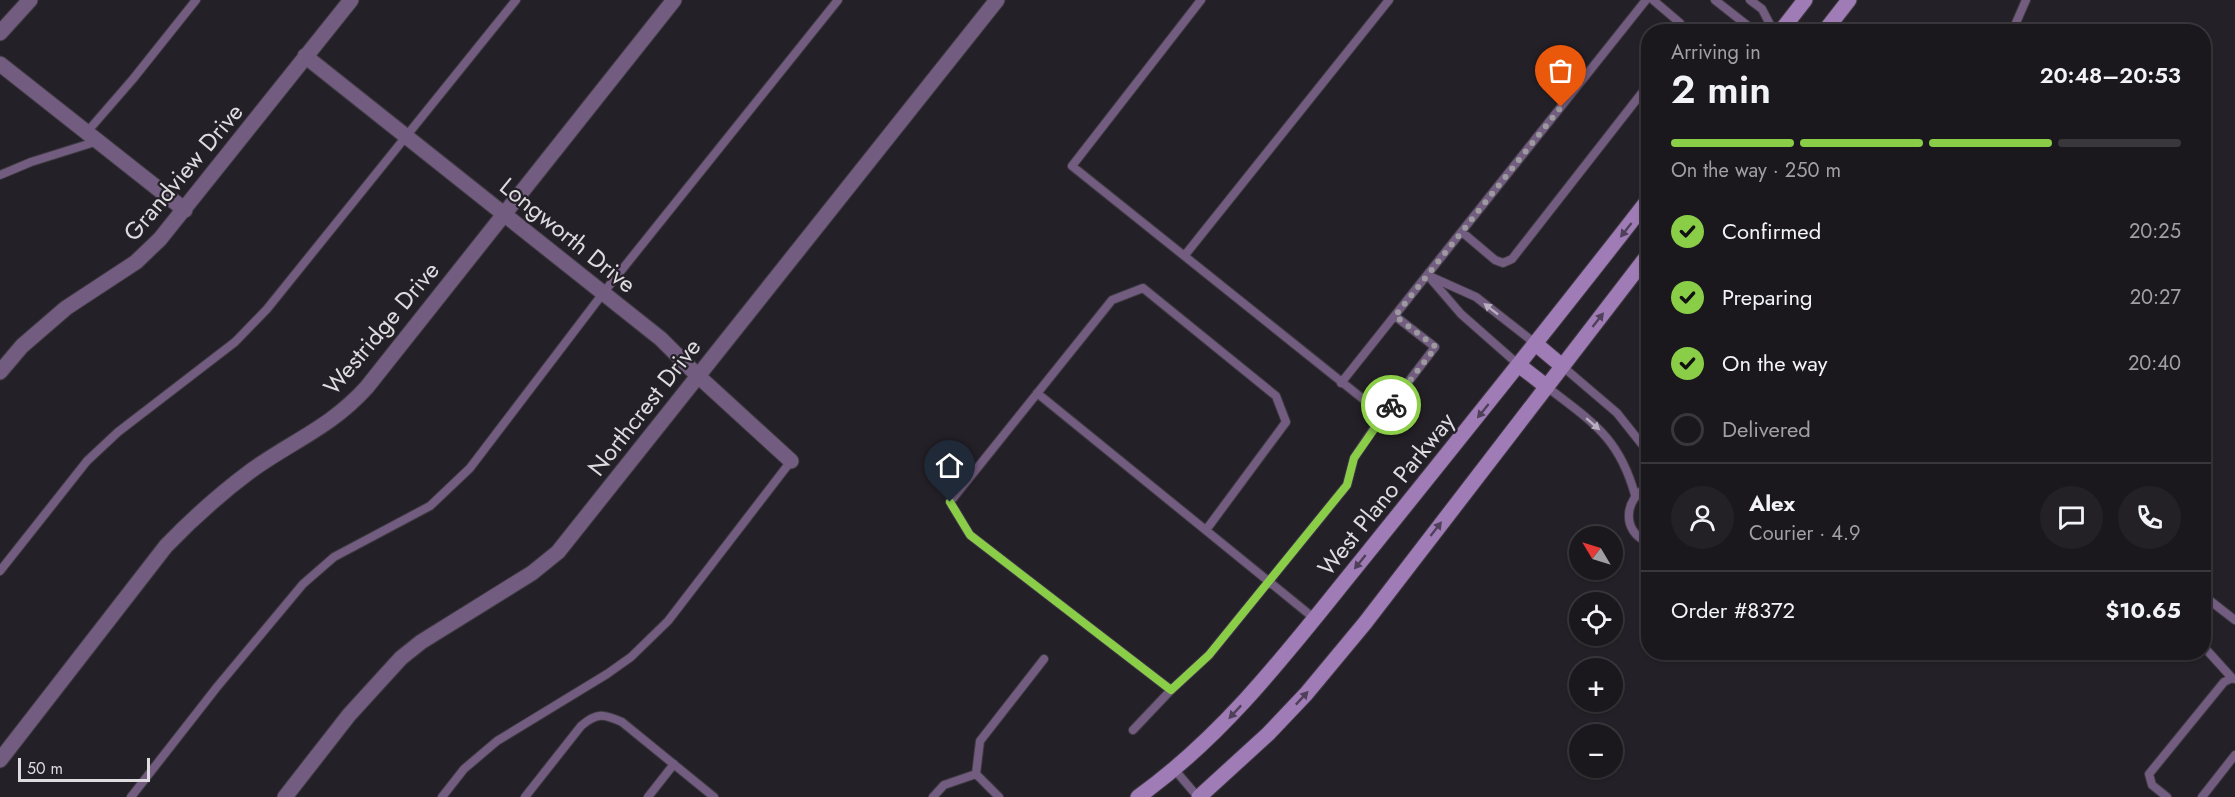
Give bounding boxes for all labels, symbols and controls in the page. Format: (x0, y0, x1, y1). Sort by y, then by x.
text: Arriving in (1671, 38, 1761, 67)
pin (1535, 45, 1586, 107)
icon: bag (1544, 54, 1577, 87)
text: 20:48–20:53 (2040, 59, 2181, 91)
text: 2 min (1671, 61, 1771, 118)
street label: Grandview Drive (115, 96, 251, 248)
text: On the way · 250 m (1671, 156, 1841, 185)
street label: Longworth Drive (492, 169, 644, 301)
icon: check (1671, 215, 1704, 248)
text: Confirmed (1722, 215, 1821, 247)
text: 20:25 (2129, 217, 2181, 246)
one-way arrow (1620, 222, 1632, 237)
street label: Westridge Drive (315, 254, 447, 402)
icon: check (1671, 281, 1704, 314)
text: Preparing (1722, 281, 1813, 313)
text: 20:27 (2130, 283, 2181, 312)
one-way arrow (1483, 303, 1498, 315)
one-way arrow (1592, 312, 1605, 328)
street label: Northcrest Drive (579, 331, 709, 483)
icon: check (1671, 347, 1704, 380)
text: On the way (1722, 347, 1827, 379)
text: 20:40 (2128, 349, 2181, 378)
courier (1361, 375, 1421, 435)
icon: bike (1375, 389, 1408, 422)
one-way arrow (1476, 403, 1489, 419)
street label: West Plano Parkway (1309, 404, 1463, 583)
text: Delivered (1722, 413, 1811, 445)
one-way arrow (1585, 417, 1601, 430)
pin (924, 440, 975, 502)
icon: home (933, 449, 966, 482)
button: person (1671, 486, 1734, 549)
button: chat (2040, 486, 2103, 549)
button: phone (2118, 486, 2181, 549)
text: Alex (1749, 487, 1795, 519)
text: Courier · 4.9 (1749, 519, 1861, 548)
one-way arrow (1430, 522, 1442, 537)
north arrow (1569, 526, 1623, 580)
map controls (1569, 526, 1623, 778)
one-way arrow (1353, 554, 1366, 570)
button: locate (1569, 592, 1623, 646)
text: Order #8372 (1671, 594, 1795, 626)
text: $10.65 (2106, 594, 2181, 626)
button: + (1569, 658, 1623, 712)
one-way arrow (1295, 691, 1309, 706)
one-way arrow (1228, 704, 1242, 719)
button: − (1569, 724, 1623, 778)
scale bar (18, 755, 150, 782)
text: 50 m (27, 757, 63, 780)

